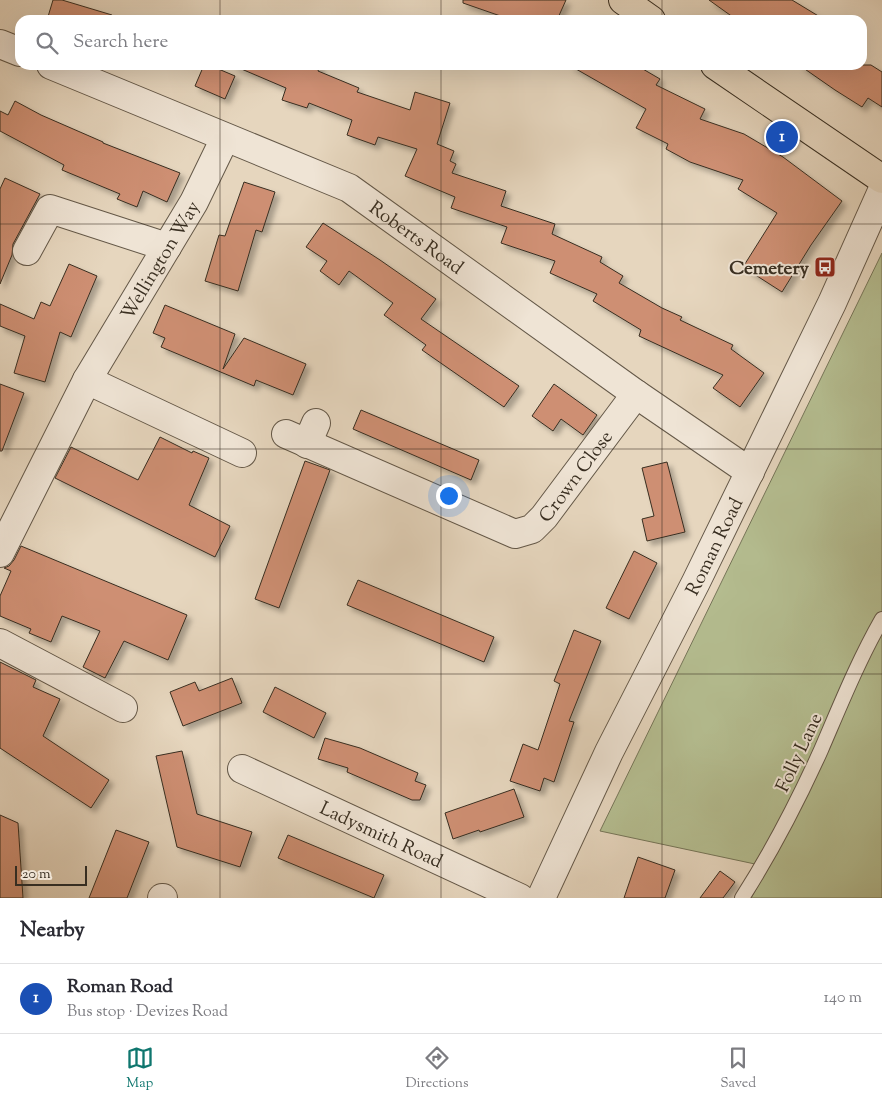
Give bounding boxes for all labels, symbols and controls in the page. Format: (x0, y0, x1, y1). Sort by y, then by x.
search box (15, 15, 867, 70)
icon: search (33, 29, 61, 57)
text: Search here (73, 29, 168, 56)
pin: 1 (766, 118, 798, 156)
street label: Wellington Way (115, 196, 208, 326)
street label: Roberts Road (363, 196, 468, 282)
bus stop icon: Cemetery (813, 255, 837, 279)
place label: Cemetery (729, 256, 810, 283)
street label: Crown Close (533, 426, 620, 529)
your location (436, 483, 462, 509)
street label: Roman Road (680, 493, 751, 601)
street label: Folly Lane (770, 709, 830, 797)
street label: Ladysmith Road (315, 796, 447, 876)
scale bar (15, 863, 88, 886)
text: 20 m (22, 865, 51, 885)
text: Nearby (20, 916, 85, 946)
text: Roman Road (67, 974, 173, 1001)
text: 1 (33, 987, 39, 1010)
text: 140 m (824, 987, 862, 1010)
text: Bus stop · Devizes Road (67, 1001, 228, 1024)
tab: Map (126, 1044, 154, 1094)
tab: Directions (405, 1044, 469, 1094)
tab: Saved (720, 1044, 756, 1094)

